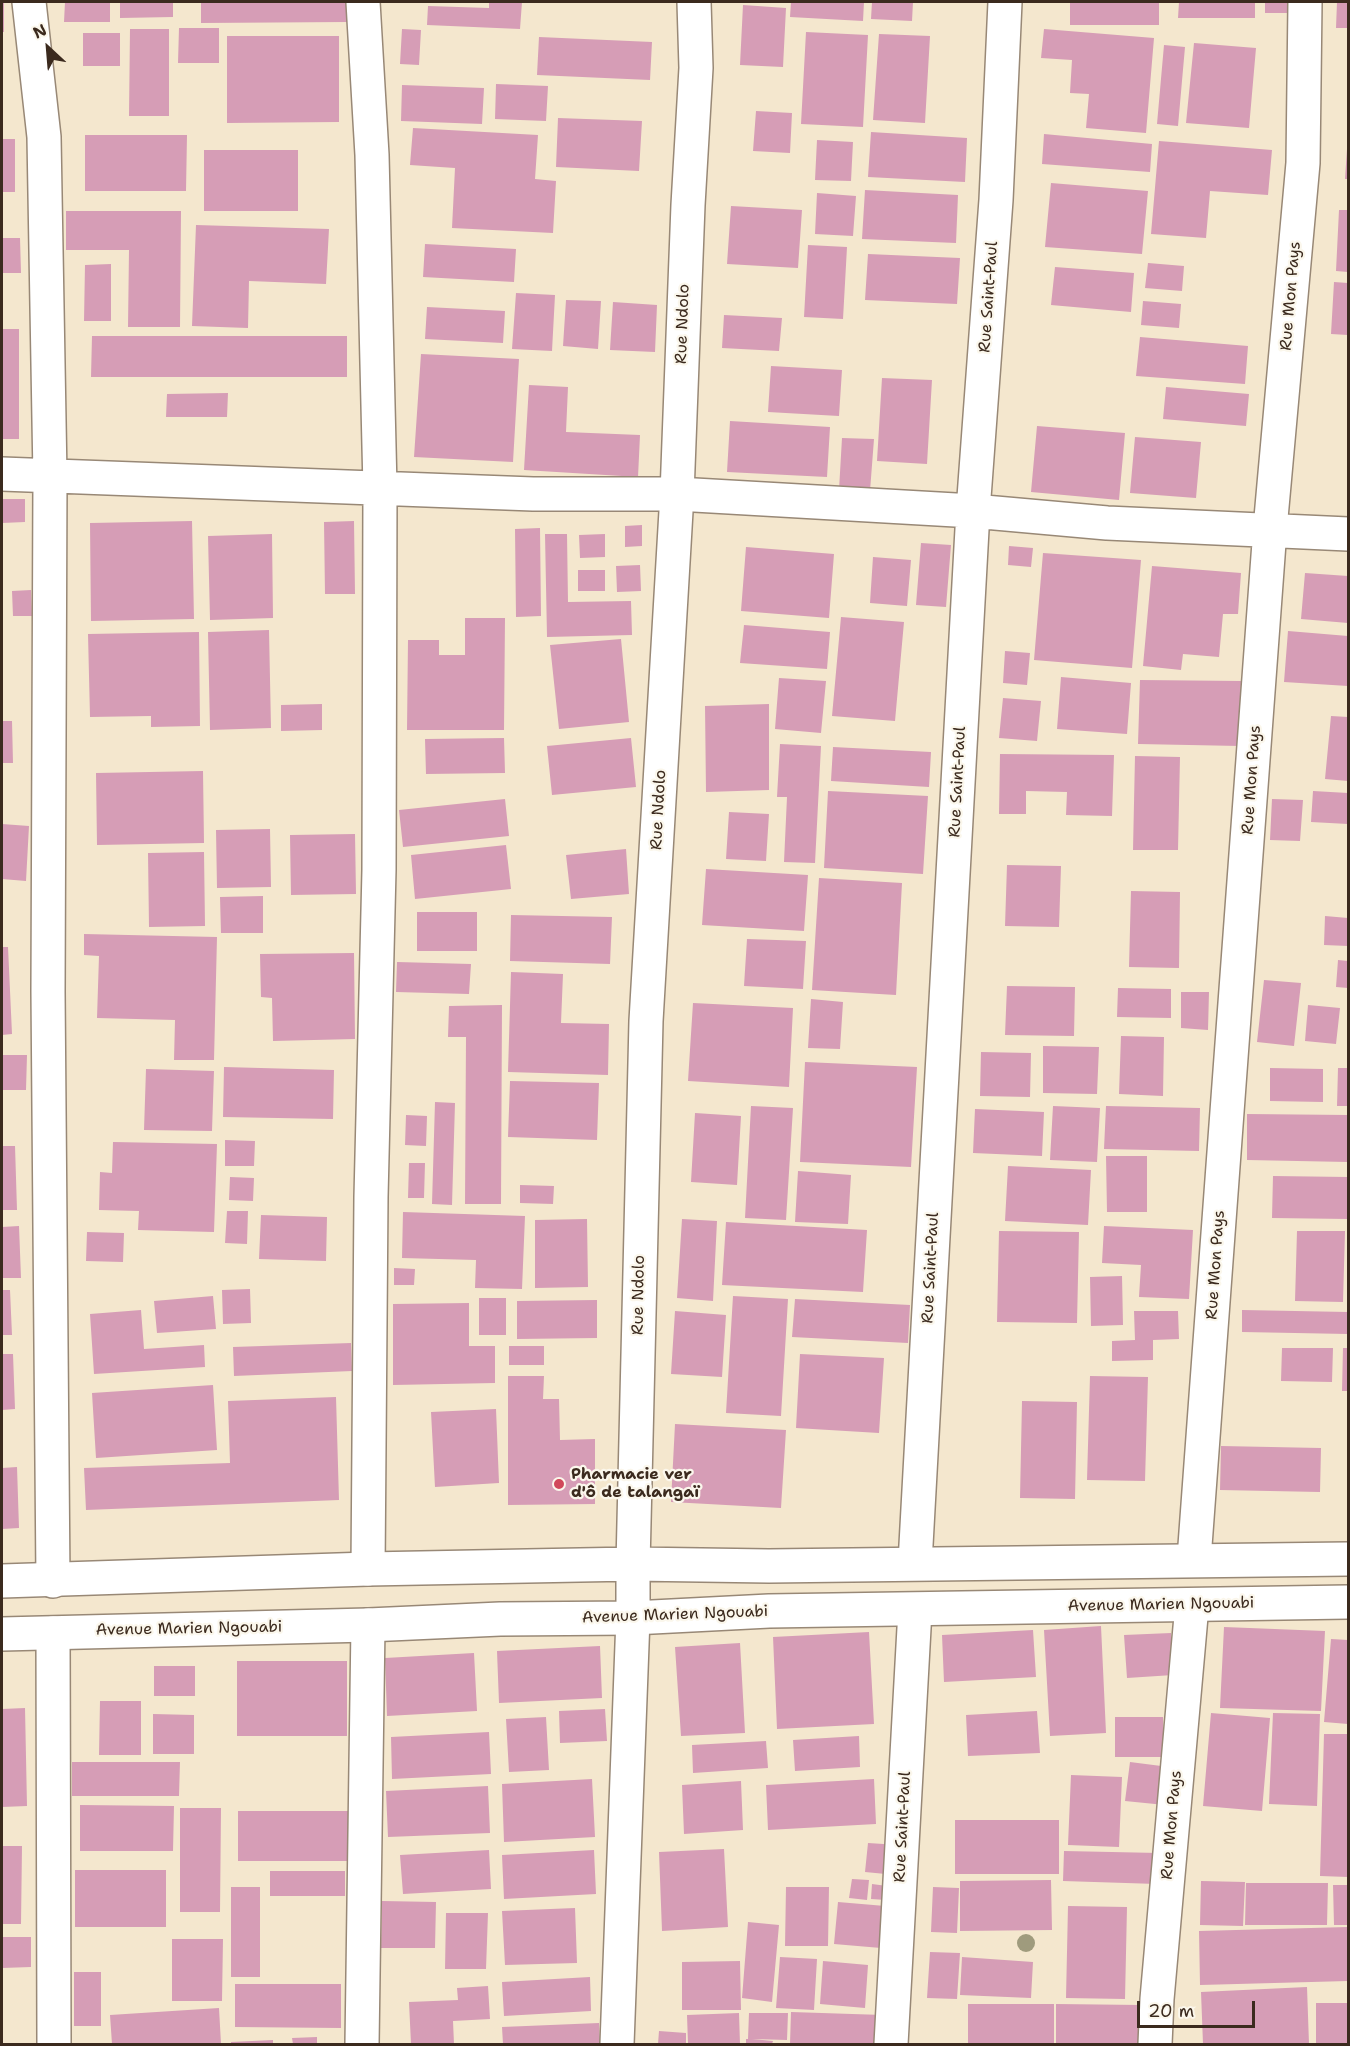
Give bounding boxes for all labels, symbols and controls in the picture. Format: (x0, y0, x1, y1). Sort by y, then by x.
north arrow (18, 18, 78, 78)
text: N (30, 19, 50, 44)
street label: Rue Saint-Paul (976, 241, 1002, 353)
street label: Rue Mon Pays (1277, 241, 1305, 351)
street label: Rue Ndolo (672, 284, 694, 364)
street label: Rue Mon Pays (1239, 725, 1265, 835)
street label: Rue Saint-Paul (945, 726, 971, 838)
street label: Rue Ndolo (647, 769, 671, 851)
street label: Rue Mon Pays (1203, 1210, 1229, 1320)
street label: Rue Saint-Paul (918, 1212, 944, 1324)
street label: Rue Ndolo (629, 1255, 649, 1335)
place label: Pharmacie ver d'ô de talangaï (571, 1465, 699, 1503)
marker: Pharmacie ver d'ô de talangaï (552, 1477, 566, 1491)
street label: Avenue Marien Ngouabi (1068, 1594, 1254, 1616)
street label: Avenue Marien Ngouabi (581, 1602, 769, 1628)
street label: Avenue Marien Ngouabi (96, 1618, 282, 1640)
street label: Rue Mon Pays (1158, 1770, 1186, 1880)
street label: Rue Saint-Paul (890, 1771, 916, 1883)
scale bar (1140, 1989, 1258, 2027)
text: 20 m (1148, 1999, 1194, 2023)

